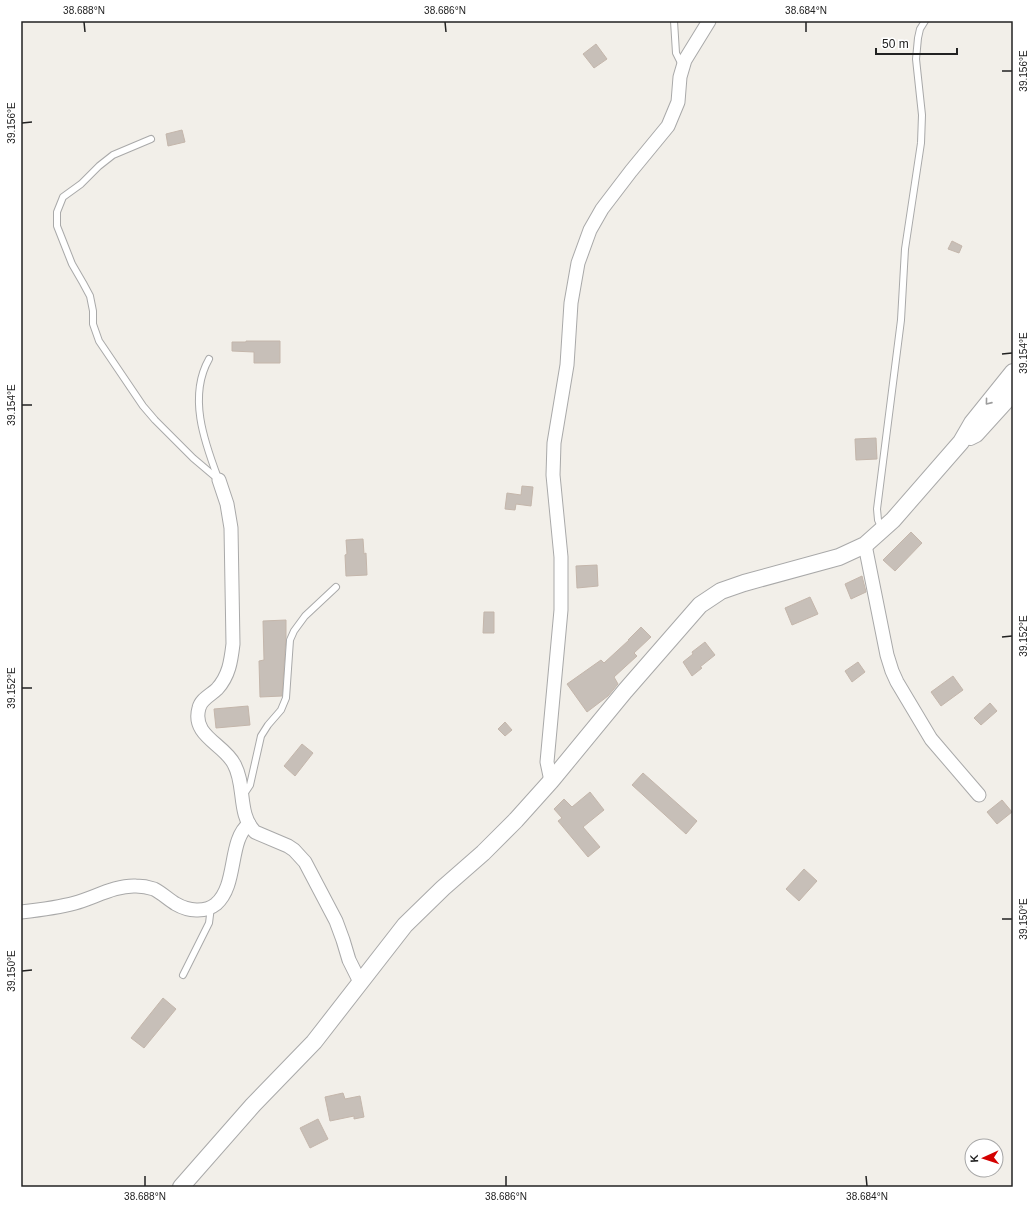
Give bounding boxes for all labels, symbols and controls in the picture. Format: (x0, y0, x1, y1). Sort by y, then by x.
text: 38.688°N (63, 5, 105, 16)
text: 38.686°N (424, 5, 466, 16)
text: 38.684°N (785, 5, 827, 16)
scale bar (876, 30, 957, 56)
text: 50 m (882, 37, 909, 51)
text: 39.156°E (1018, 50, 1029, 92)
text: 39.156°E (6, 102, 17, 144)
text: 39.154°E (1018, 332, 1029, 374)
text: 39.154°E (6, 384, 17, 426)
one-way arrow (986, 398, 993, 405)
text: 39.152°E (1018, 615, 1029, 657)
text: 39.152°E (6, 667, 17, 709)
text: 39.150°E (1018, 898, 1029, 940)
text: 39.150°E (6, 950, 17, 992)
north arrow (964, 1138, 1004, 1178)
text: K (968, 1154, 980, 1163)
text: 38.688°N (124, 1191, 166, 1202)
text: 38.686°N (485, 1191, 527, 1202)
text: 38.684°N (846, 1191, 888, 1202)

